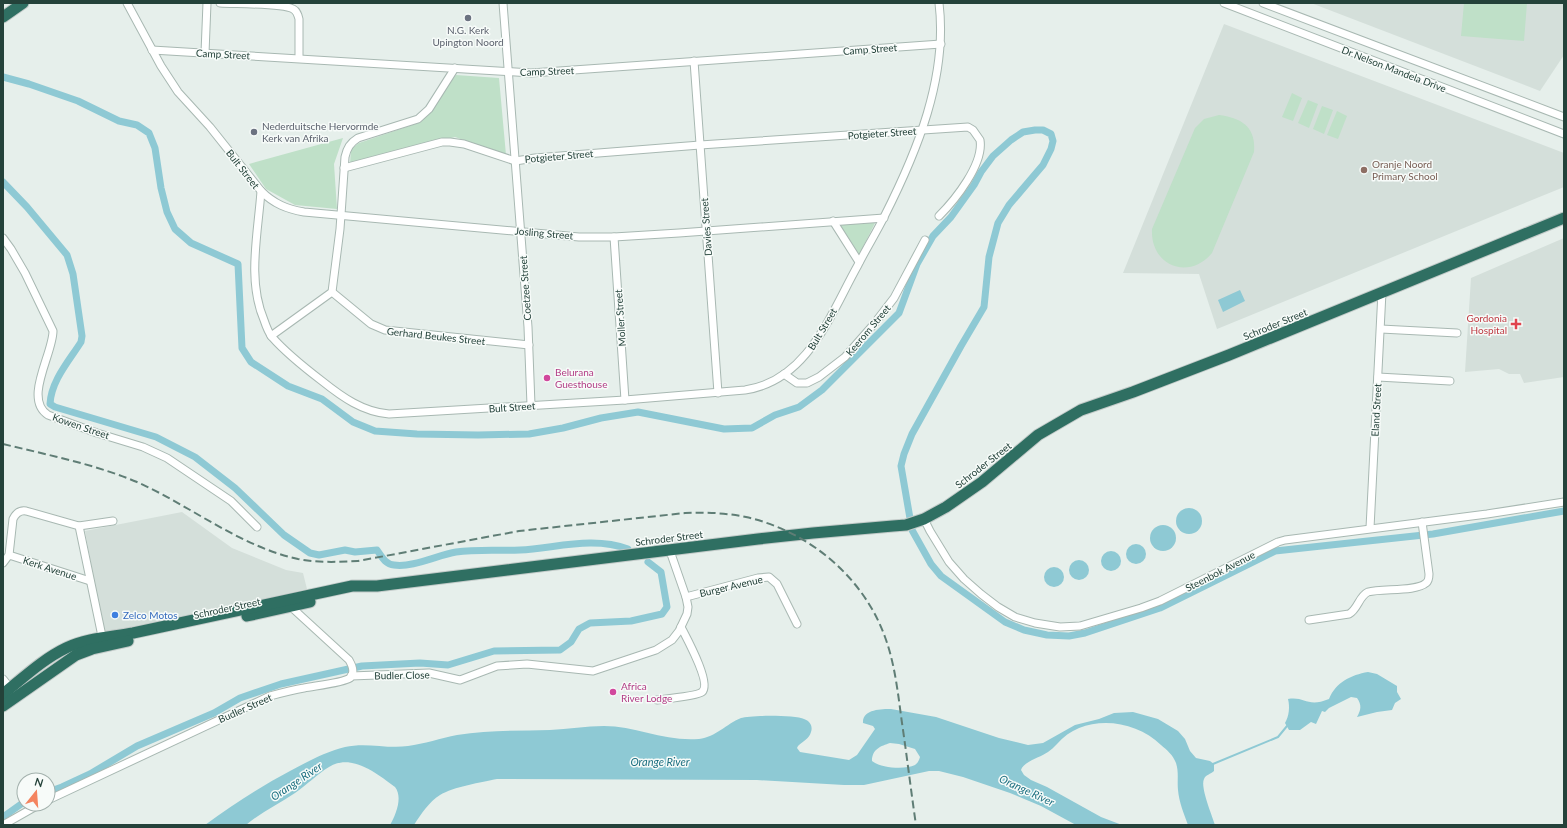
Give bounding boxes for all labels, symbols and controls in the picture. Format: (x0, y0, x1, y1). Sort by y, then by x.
marker: N.G. Kerk Upington Noord (463, 13, 473, 23)
place label: N.G. Kerk Upington Noord (432, 24, 504, 48)
street label: Camp Street (842, 41, 898, 57)
street label: Dr Nelson Mandela Drive (1340, 43, 1448, 95)
street label: Camp Street (196, 47, 251, 61)
street label: Camp Street (520, 64, 575, 78)
place label: Nederduitsche Hervormde Kerk van Afrika (262, 120, 379, 144)
street label: Potgieter Street (847, 125, 917, 141)
marker: Nederduitsche Hervormde Kerk van Afrika (249, 127, 259, 137)
street label: Bult Street (224, 147, 262, 191)
street label: Potgieter Street (524, 147, 594, 165)
place label: Oranje Noord Primary School (1372, 158, 1438, 182)
marker: Oranje Noord Primary School (1359, 165, 1369, 175)
street label: Davies Street (698, 197, 714, 257)
street label: Josling Street (514, 224, 574, 242)
street label: Coetzee Street (517, 255, 533, 321)
street label: Moller Street (612, 289, 628, 347)
street label: Keerom Street (843, 302, 893, 358)
street label: Bult Street (805, 306, 839, 352)
street label: Schroder Street (1241, 306, 1309, 342)
place label: Gordonia Hospital (1466, 312, 1507, 336)
marker: Gordonia Hospital (1510, 318, 1522, 330)
street label: Gerhard Beukes Street (386, 325, 486, 347)
place label: Belurana Guesthouse (555, 366, 607, 390)
marker: Belurana Guesthouse (542, 373, 552, 383)
street label: Eland Street (1369, 383, 1383, 437)
street label: Bult Street (488, 399, 536, 415)
street label: Kowen Street (51, 411, 111, 441)
street label: Schroder Street (952, 439, 1014, 491)
street label: Schroder Street (634, 528, 704, 548)
street label: Steenbok Avenue (1183, 548, 1257, 594)
street label: Kerk Avenue (22, 554, 78, 582)
street label: Burger Avenue (698, 573, 764, 599)
street label: Schroder Street (192, 595, 262, 621)
place label: Zelco Motos (123, 609, 178, 621)
marker: Zelco Motos (110, 610, 120, 620)
street label: Budler Close (374, 669, 430, 681)
place label: Africa River Lodge (621, 680, 672, 704)
marker: Africa River Lodge (608, 687, 618, 697)
street label: Budler Street (216, 691, 274, 725)
water label: Orange River (630, 755, 690, 768)
water label: Orange River (268, 759, 324, 803)
north arrow (16, 772, 56, 812)
water label: Orange River (997, 772, 1057, 808)
text: N (33, 775, 45, 789)

